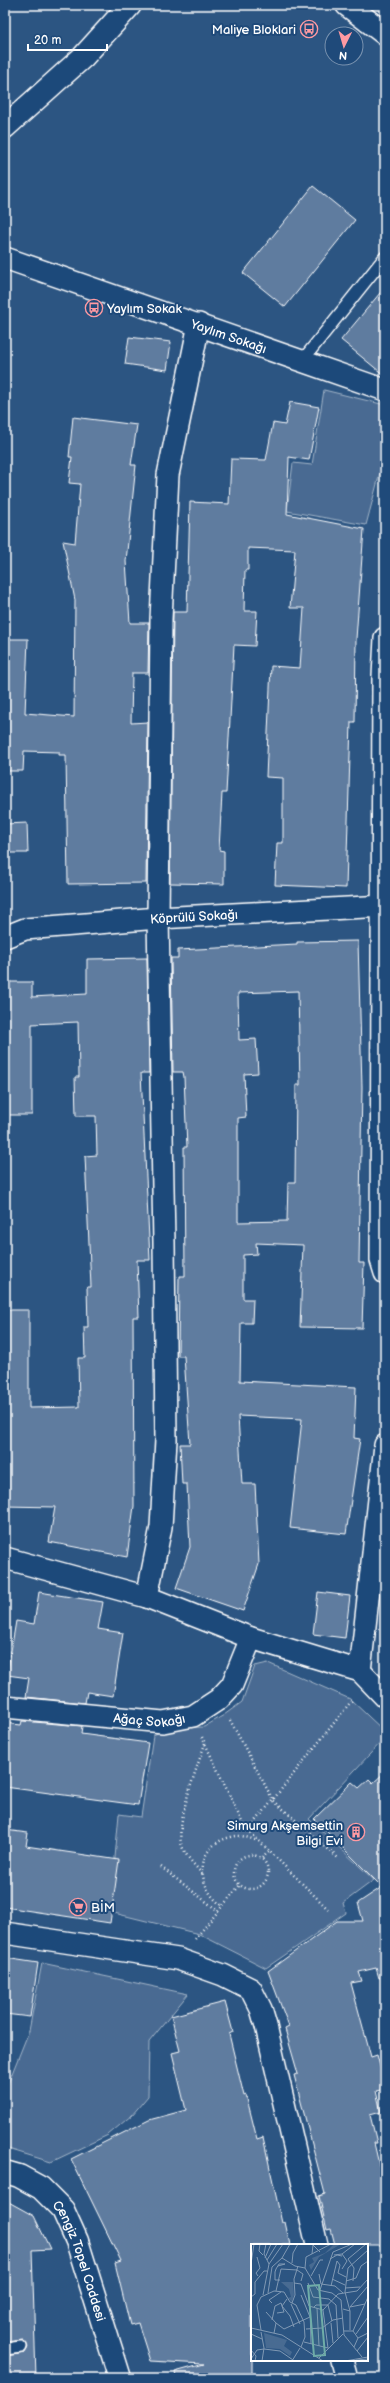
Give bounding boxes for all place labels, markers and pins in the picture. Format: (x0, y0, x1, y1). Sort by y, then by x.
bus stop icon: Maliye Bloklari (299, 19, 319, 39)
place label: Maliye Bloklari (212, 22, 296, 38)
bus stop icon: Yaylım Sokak (84, 298, 104, 318)
place label: Yaylım Sokak (106, 301, 182, 317)
place label: Simurg Akşemsettin Bilgi Evi (227, 1818, 343, 1849)
building icon: Simurg Akşemsettin Bilgi Evi (346, 1822, 366, 1842)
supermarket icon: BİM (68, 1897, 88, 1917)
place label: BİM (91, 1900, 115, 1916)

